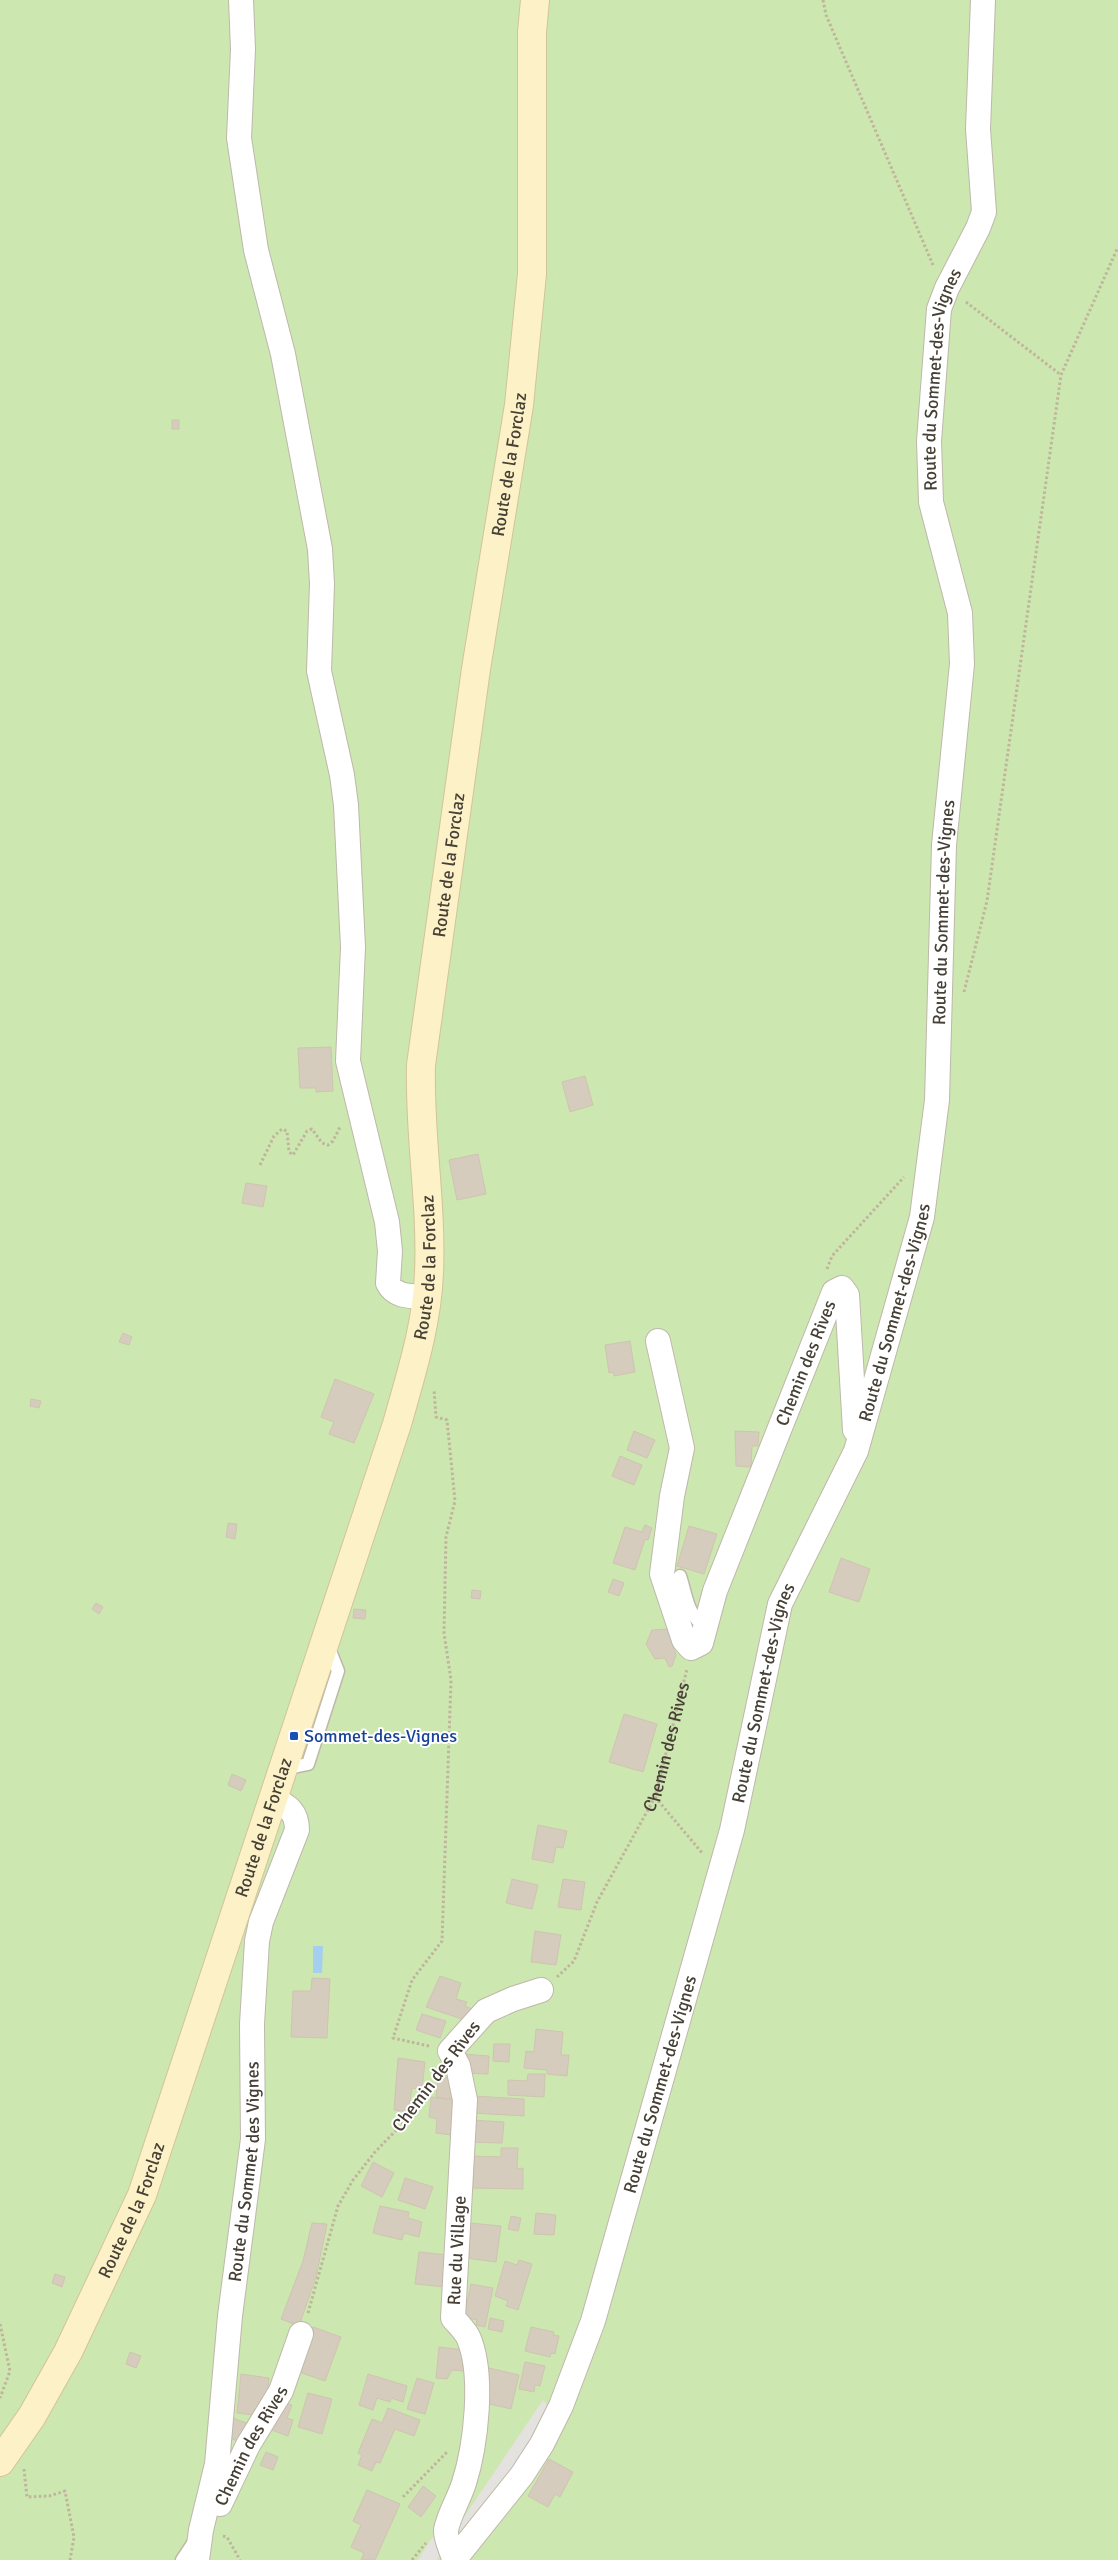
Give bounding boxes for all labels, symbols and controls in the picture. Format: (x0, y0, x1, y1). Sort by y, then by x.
street label: Route du Sommet-des-Vignes (918, 264, 966, 491)
street label: Route de la Forclaz (487, 392, 531, 538)
street label: Route de la Forclaz (428, 791, 470, 939)
street label: Route du Sommet-des-Vignes (928, 799, 959, 1025)
street label: Route de la Forclaz (409, 1194, 440, 1342)
street label: Route du Sommet-des-Vignes (854, 1202, 935, 1424)
street label: Chemin des Rives (771, 1297, 841, 1429)
street label: Route du Sommet-des-Vignes (727, 1579, 800, 1805)
street label: Chemin des Rives (638, 1680, 694, 1816)
place label: Sommet-des-Vignes (304, 1725, 457, 1747)
marker: Sommet-des-Vignes (288, 1730, 300, 1742)
street label: Route de la Forclaz (230, 1755, 297, 1900)
street label: Route du Sommet-des-Vignes (619, 1973, 701, 2196)
street label: Chemin des Rives (387, 2016, 485, 2136)
street label: Route du Sommet des Vignes (224, 2061, 264, 2283)
street label: Route de la Forclaz (93, 2140, 170, 2282)
street label: Rue du Village (443, 2195, 471, 2306)
street label: Chemin des Rives (210, 2383, 293, 2509)

